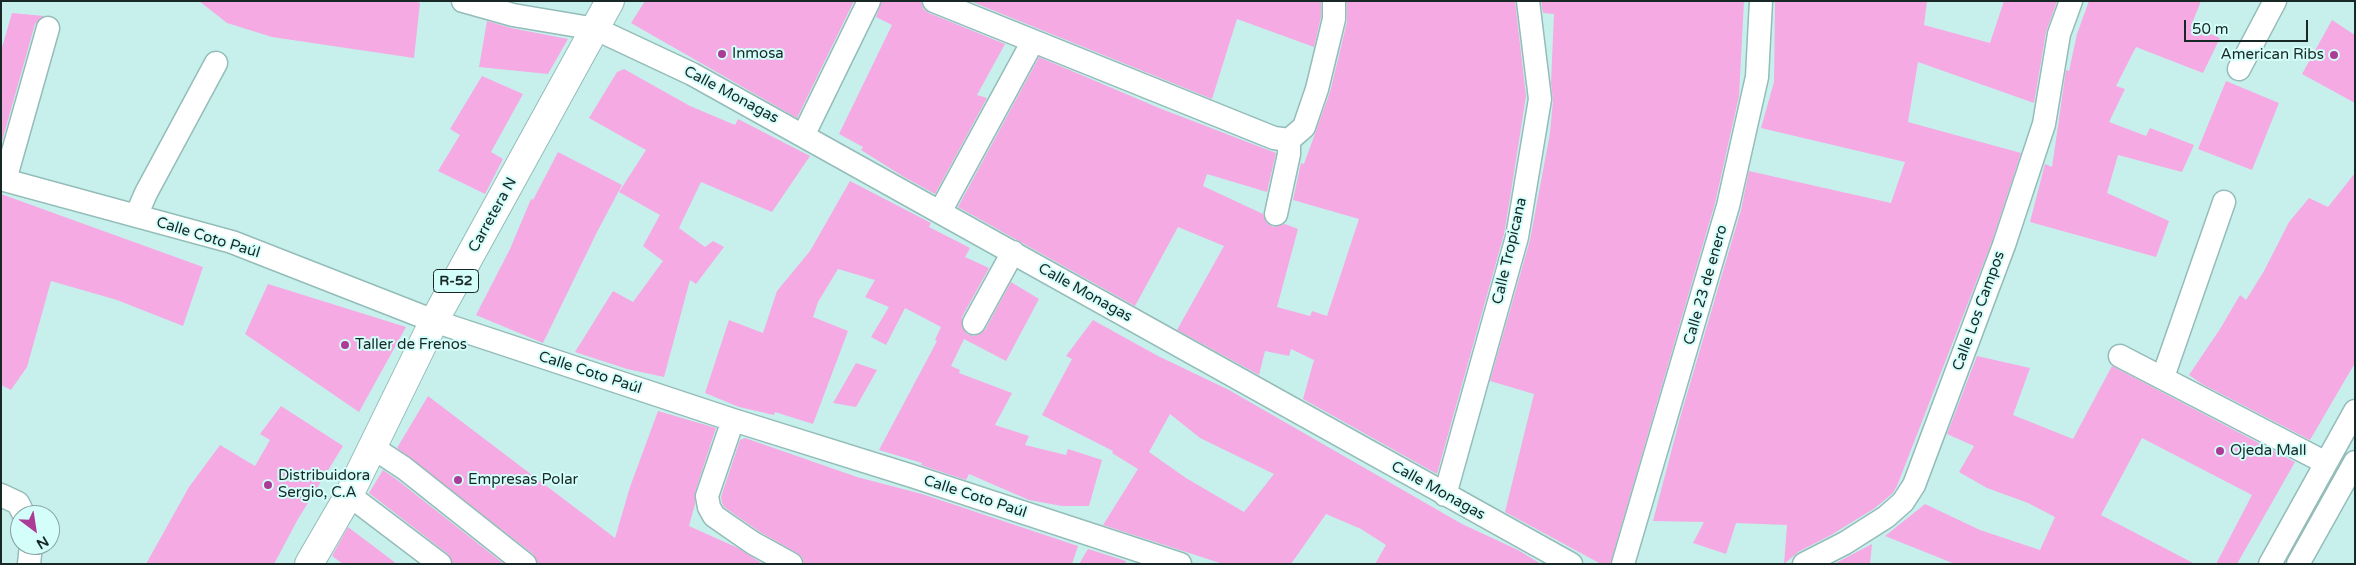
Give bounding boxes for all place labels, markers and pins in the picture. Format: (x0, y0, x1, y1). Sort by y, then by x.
place label: Inmosa (732, 45, 784, 63)
place label: American Ribs (2221, 46, 2324, 64)
marker: Inmosa (716, 48, 728, 60)
marker: American Ribs (2328, 49, 2340, 61)
place label: Taller de Frenos (355, 336, 467, 354)
marker: Taller de Frenos (339, 339, 351, 351)
place label: Ojeda Mall (2230, 442, 2307, 460)
marker: Ojeda Mall (2214, 445, 2226, 457)
place label: Distribuidora Sergio, C.A (278, 467, 370, 502)
place label: Empresas Polar (468, 471, 578, 489)
marker: Empresas Polar (452, 474, 464, 486)
marker: Distribuidora Sergio, C.A (262, 479, 274, 491)

